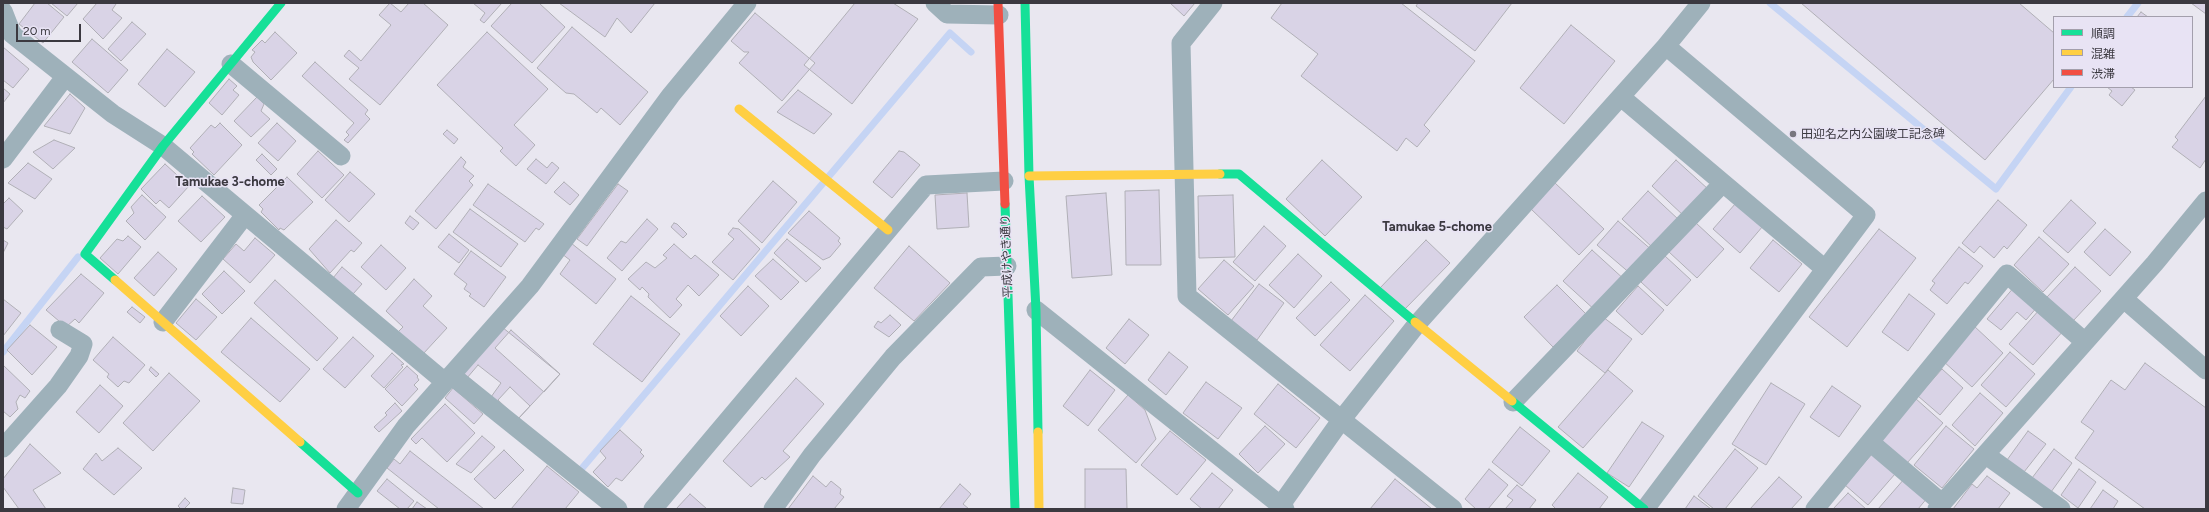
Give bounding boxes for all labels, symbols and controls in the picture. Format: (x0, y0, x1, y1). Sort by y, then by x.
scale bar (18, 16, 83, 42)
legend (2053, 16, 2193, 88)
text: 20 m (23, 24, 51, 38)
text: 順調 (2091, 27, 2115, 41)
text: 混雑 (2091, 47, 2115, 61)
text: 渋滞 (2091, 67, 2115, 81)
place label: 田迎名之内公園竣工記念碑 (1801, 127, 1945, 141)
marker: 田迎名之内公園竣工記念碑 (1788, 129, 1798, 139)
district label: Tamukae 3-chome (175, 174, 285, 190)
street label: 平成けやき通り (998, 214, 1016, 298)
district label: Tamukae 5-chome (1382, 219, 1492, 235)

